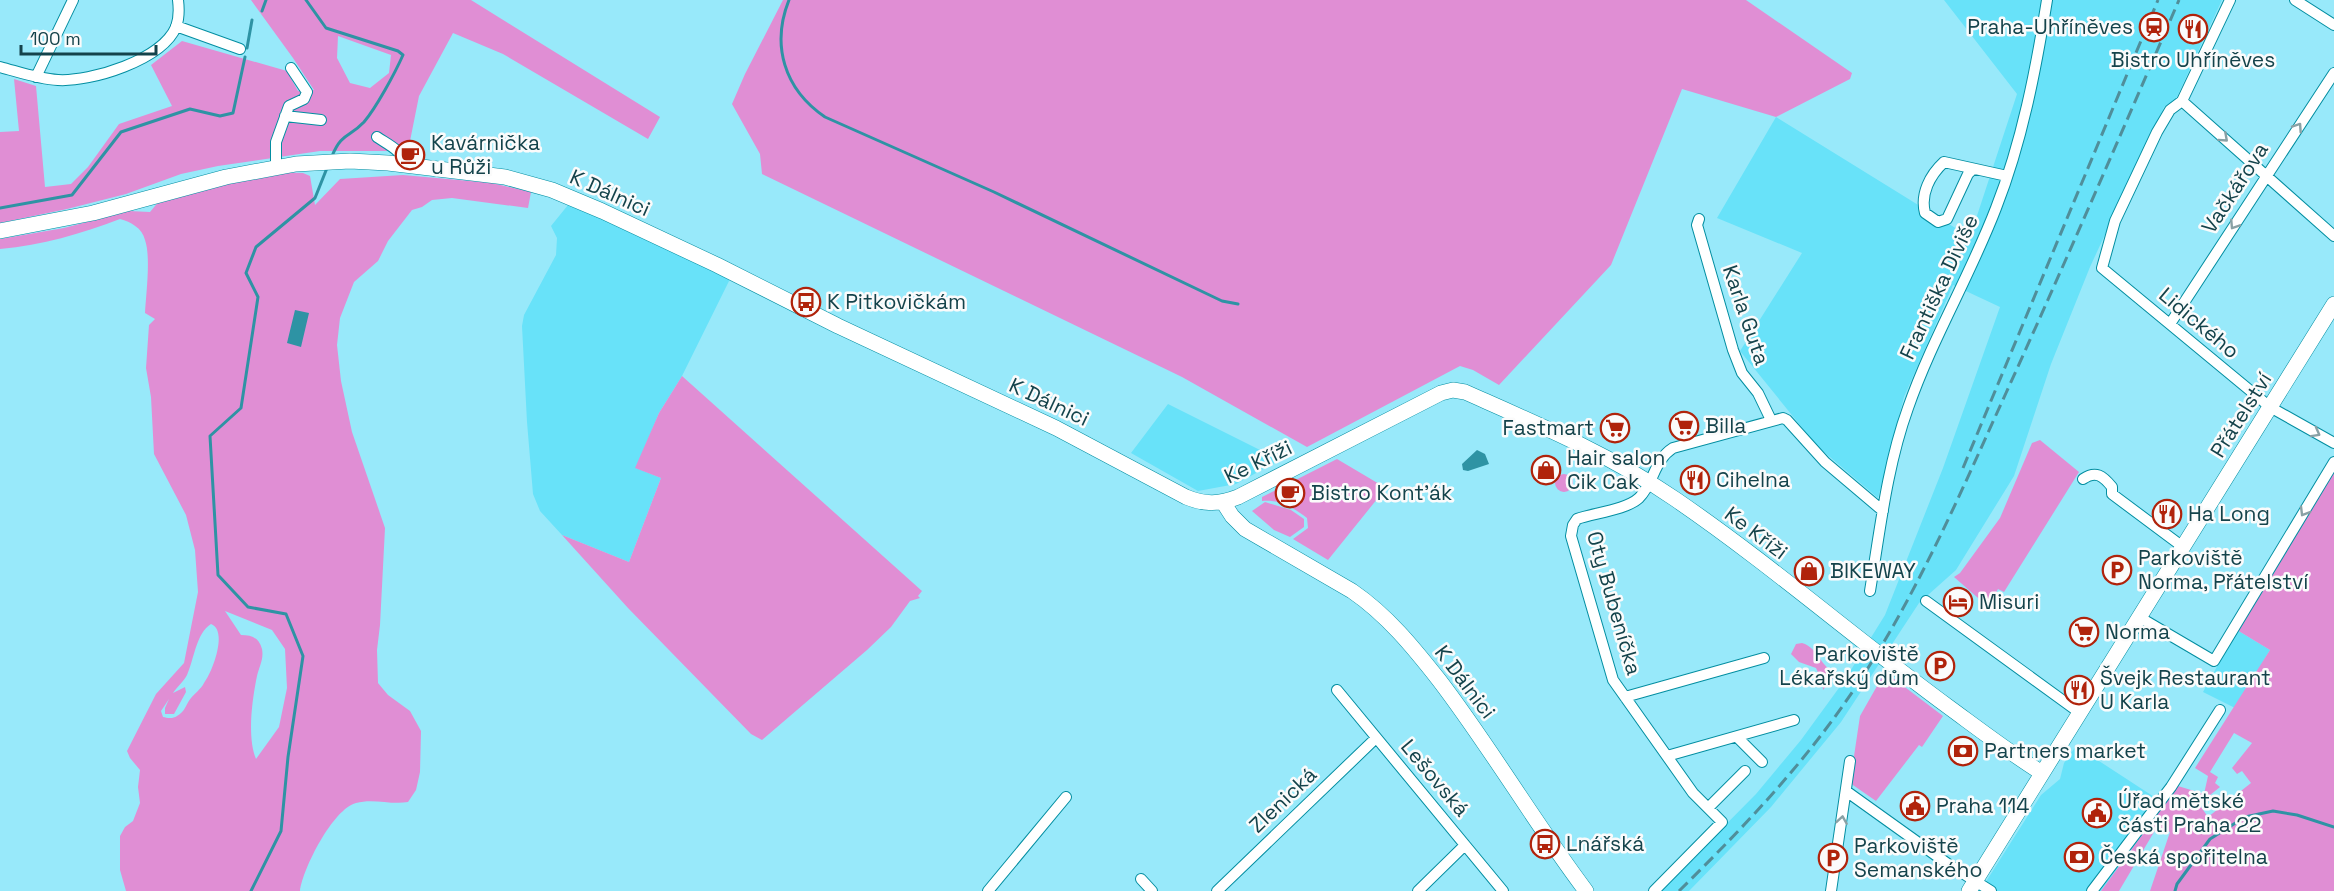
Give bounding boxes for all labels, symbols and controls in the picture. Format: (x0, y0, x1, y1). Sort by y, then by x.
station icon: Praha-Uhříněves (2138, 11, 2170, 43)
place label: Praha-Uhříněves (1967, 13, 2133, 40)
restaurant icon: Bistro Uhříněves (2177, 13, 2209, 45)
scale bar (21, 18, 156, 56)
text: 100 m (30, 27, 81, 50)
place label: Bistro Uhříněves (2111, 46, 2275, 73)
one-way arrow (2291, 123, 2302, 134)
place label: Kavárnička u Růži (431, 129, 540, 180)
one-way arrow (2217, 131, 2228, 142)
street label: Vačkářova (2195, 137, 2274, 238)
cafe icon: Kavárnička u Růži (394, 139, 426, 171)
street label: K Dálnici (566, 163, 655, 222)
street label: Františka Diviše (1893, 210, 1984, 364)
one-way arrow (2230, 218, 2241, 229)
street label: Karla Guta (1717, 261, 1776, 368)
street label: Lidického (2154, 281, 2245, 364)
bus stop icon: K Pitkovičkám (790, 286, 822, 318)
place label: K Pitkovičkám (827, 288, 966, 315)
street label: Přátelství (2204, 366, 2278, 462)
street label: K Dálnici (1005, 371, 1093, 432)
supermarket icon: Billa (1668, 410, 1700, 442)
supermarket icon: Fastmart (1599, 412, 1631, 444)
place label: Billa (1705, 412, 1746, 439)
place label: Fastmart (1503, 414, 1594, 441)
one-way arrow (2310, 426, 2320, 437)
street label: Ke Kříži (1219, 434, 1296, 490)
place label: Hair salon Cik Cak (1567, 444, 1665, 495)
shop icon: Hair salon Cik Cak (1530, 454, 1562, 486)
restaurant icon: Cihelna (1679, 464, 1711, 496)
place label: Cihelna (1716, 466, 1790, 493)
cafe icon: Bistro Kont'ák (1274, 477, 1306, 509)
place label: Bistro Kont'ák (1311, 479, 1452, 506)
restaurant icon: Ha Long (2151, 498, 2183, 530)
street label: Ke Kříži (1719, 500, 1793, 565)
place label: Ha Long (2188, 500, 2270, 527)
one-way arrow (2300, 505, 2311, 516)
street label: Oty Bubeníčka (1581, 528, 1648, 678)
place label: Parkoviště Norma, Přátelství (2138, 544, 2309, 595)
parking icon: Parkoviště Norma, Přátelství (2101, 554, 2133, 586)
shop icon: BIKEWAY (1793, 555, 1825, 587)
place label: BIKEWAY (1830, 557, 1916, 584)
hotel icon: Misuri (1942, 586, 1974, 618)
place label: Misuri (1979, 588, 2039, 615)
supermarket icon: Norma (2068, 616, 2100, 648)
place label: Norma (2105, 618, 2170, 645)
street label: K Dálnici (1429, 640, 1502, 724)
place label: Parkoviště Lékařský dům (1779, 640, 1919, 691)
parking icon: Parkoviště Lékařský dům (1924, 650, 1956, 682)
place label: Švejk Restaurant U Karla (2100, 664, 2271, 715)
restaurant icon: Švejk Restaurant U Karla (2063, 674, 2095, 706)
street label: Lešovská (1395, 734, 1476, 822)
bank icon: Partners market (1947, 735, 1979, 767)
place label: Partners market (1984, 737, 2146, 764)
street label: Zlenická (1243, 761, 1322, 838)
place label: Úřad mětské části Praha 22 (2118, 787, 2262, 838)
public building icon: Praha 114 (1899, 790, 1931, 822)
place label: Praha 114 (1936, 792, 2029, 819)
public building icon: Úřad mětské části Praha 22 (2081, 797, 2113, 829)
one-way arrow (1835, 815, 1847, 825)
bus stop icon: Lnářská (1529, 828, 1561, 860)
place label: Lnářská (1566, 830, 1644, 857)
place label: Parkoviště Semanského (1854, 832, 1982, 883)
bank icon: Česká spořitelna (2063, 841, 2095, 873)
parking icon: Parkoviště Semanského (1817, 842, 1849, 874)
place label: Česká spořitelna (2100, 843, 2268, 870)

